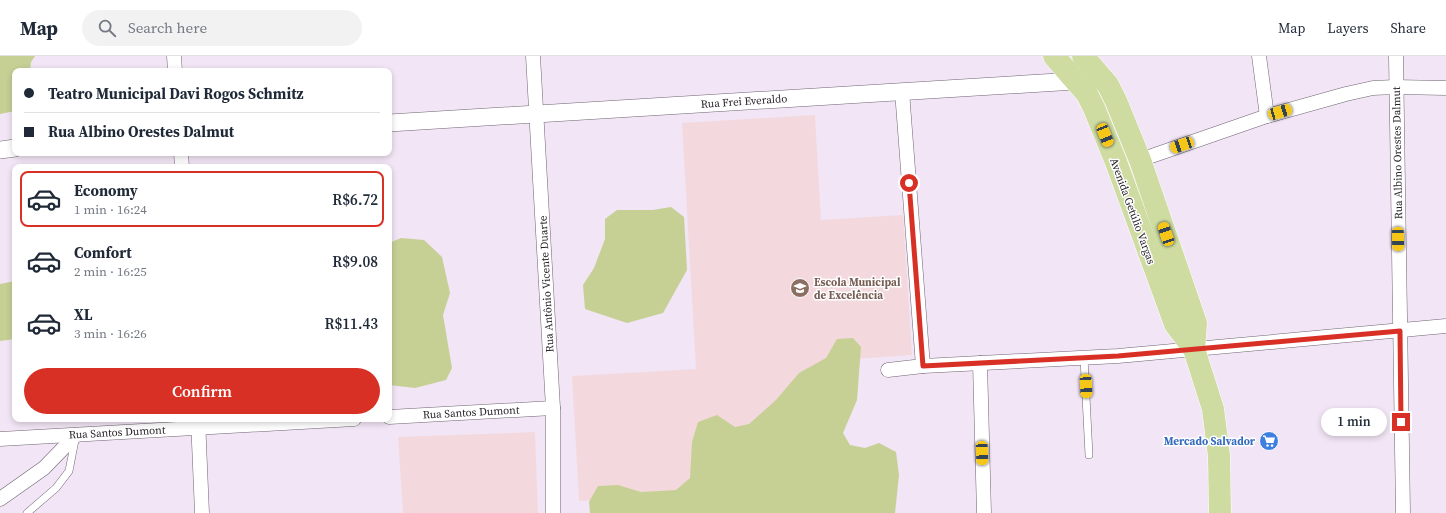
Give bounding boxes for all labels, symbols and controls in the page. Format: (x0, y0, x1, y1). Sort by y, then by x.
search box (82, 10, 362, 46)
text: Map (20, 15, 58, 41)
icon: search (96, 17, 118, 39)
text: Search here (128, 17, 207, 38)
text: Map (1278, 18, 1305, 38)
text: Layers (1327, 18, 1369, 38)
text: Share (1391, 18, 1426, 38)
text: Teatro Municipal Davi Rogos Schmitz (48, 83, 304, 104)
street label: Rua Albino Orestes Dalmut (1389, 86, 1406, 220)
street label: Rua Frei Everaldo (700, 91, 788, 112)
car (1267, 103, 1293, 121)
text: Rua Albino Orestes Dalmut (48, 121, 234, 142)
car (1095, 122, 1115, 148)
car (1169, 135, 1195, 155)
street label: Avenida Getúlio Vargas (1106, 156, 1159, 267)
route start (900, 174, 918, 192)
text: Economy (74, 180, 138, 201)
icon: car (26, 181, 62, 217)
text: R$6.72 (332, 189, 378, 210)
text: 1 min · 16:24 (74, 201, 147, 218)
street label: Rua Antônio Vicente Duarte (535, 215, 558, 353)
car (1156, 221, 1176, 247)
car (1392, 227, 1404, 251)
text: Comfort (74, 242, 132, 263)
icon: car (26, 243, 62, 279)
text: R$9.08 (332, 251, 378, 272)
text: 2 min · 16:25 (74, 263, 147, 280)
place label: Escola Municipal de Excelência (814, 275, 901, 303)
school or university icon: Escola Municipal de Excelência (789, 277, 811, 299)
text: XL (74, 304, 93, 325)
icon: car (26, 305, 62, 341)
text: R$11.43 (325, 313, 378, 334)
text: 3 min · 16:26 (74, 325, 147, 342)
button: Confirm (24, 368, 380, 414)
car (1079, 374, 1093, 398)
street label: Rua Santos Dumont (422, 402, 520, 423)
callout: 1 min (1321, 408, 1387, 436)
text: 1 min (1337, 413, 1371, 430)
route end (1392, 413, 1410, 431)
street label: Rua Santos Dumont (68, 422, 166, 443)
supermarket icon: Mercado Salvador (1258, 430, 1280, 452)
place label: Mercado Salvador (1164, 434, 1256, 449)
car (976, 441, 988, 465)

